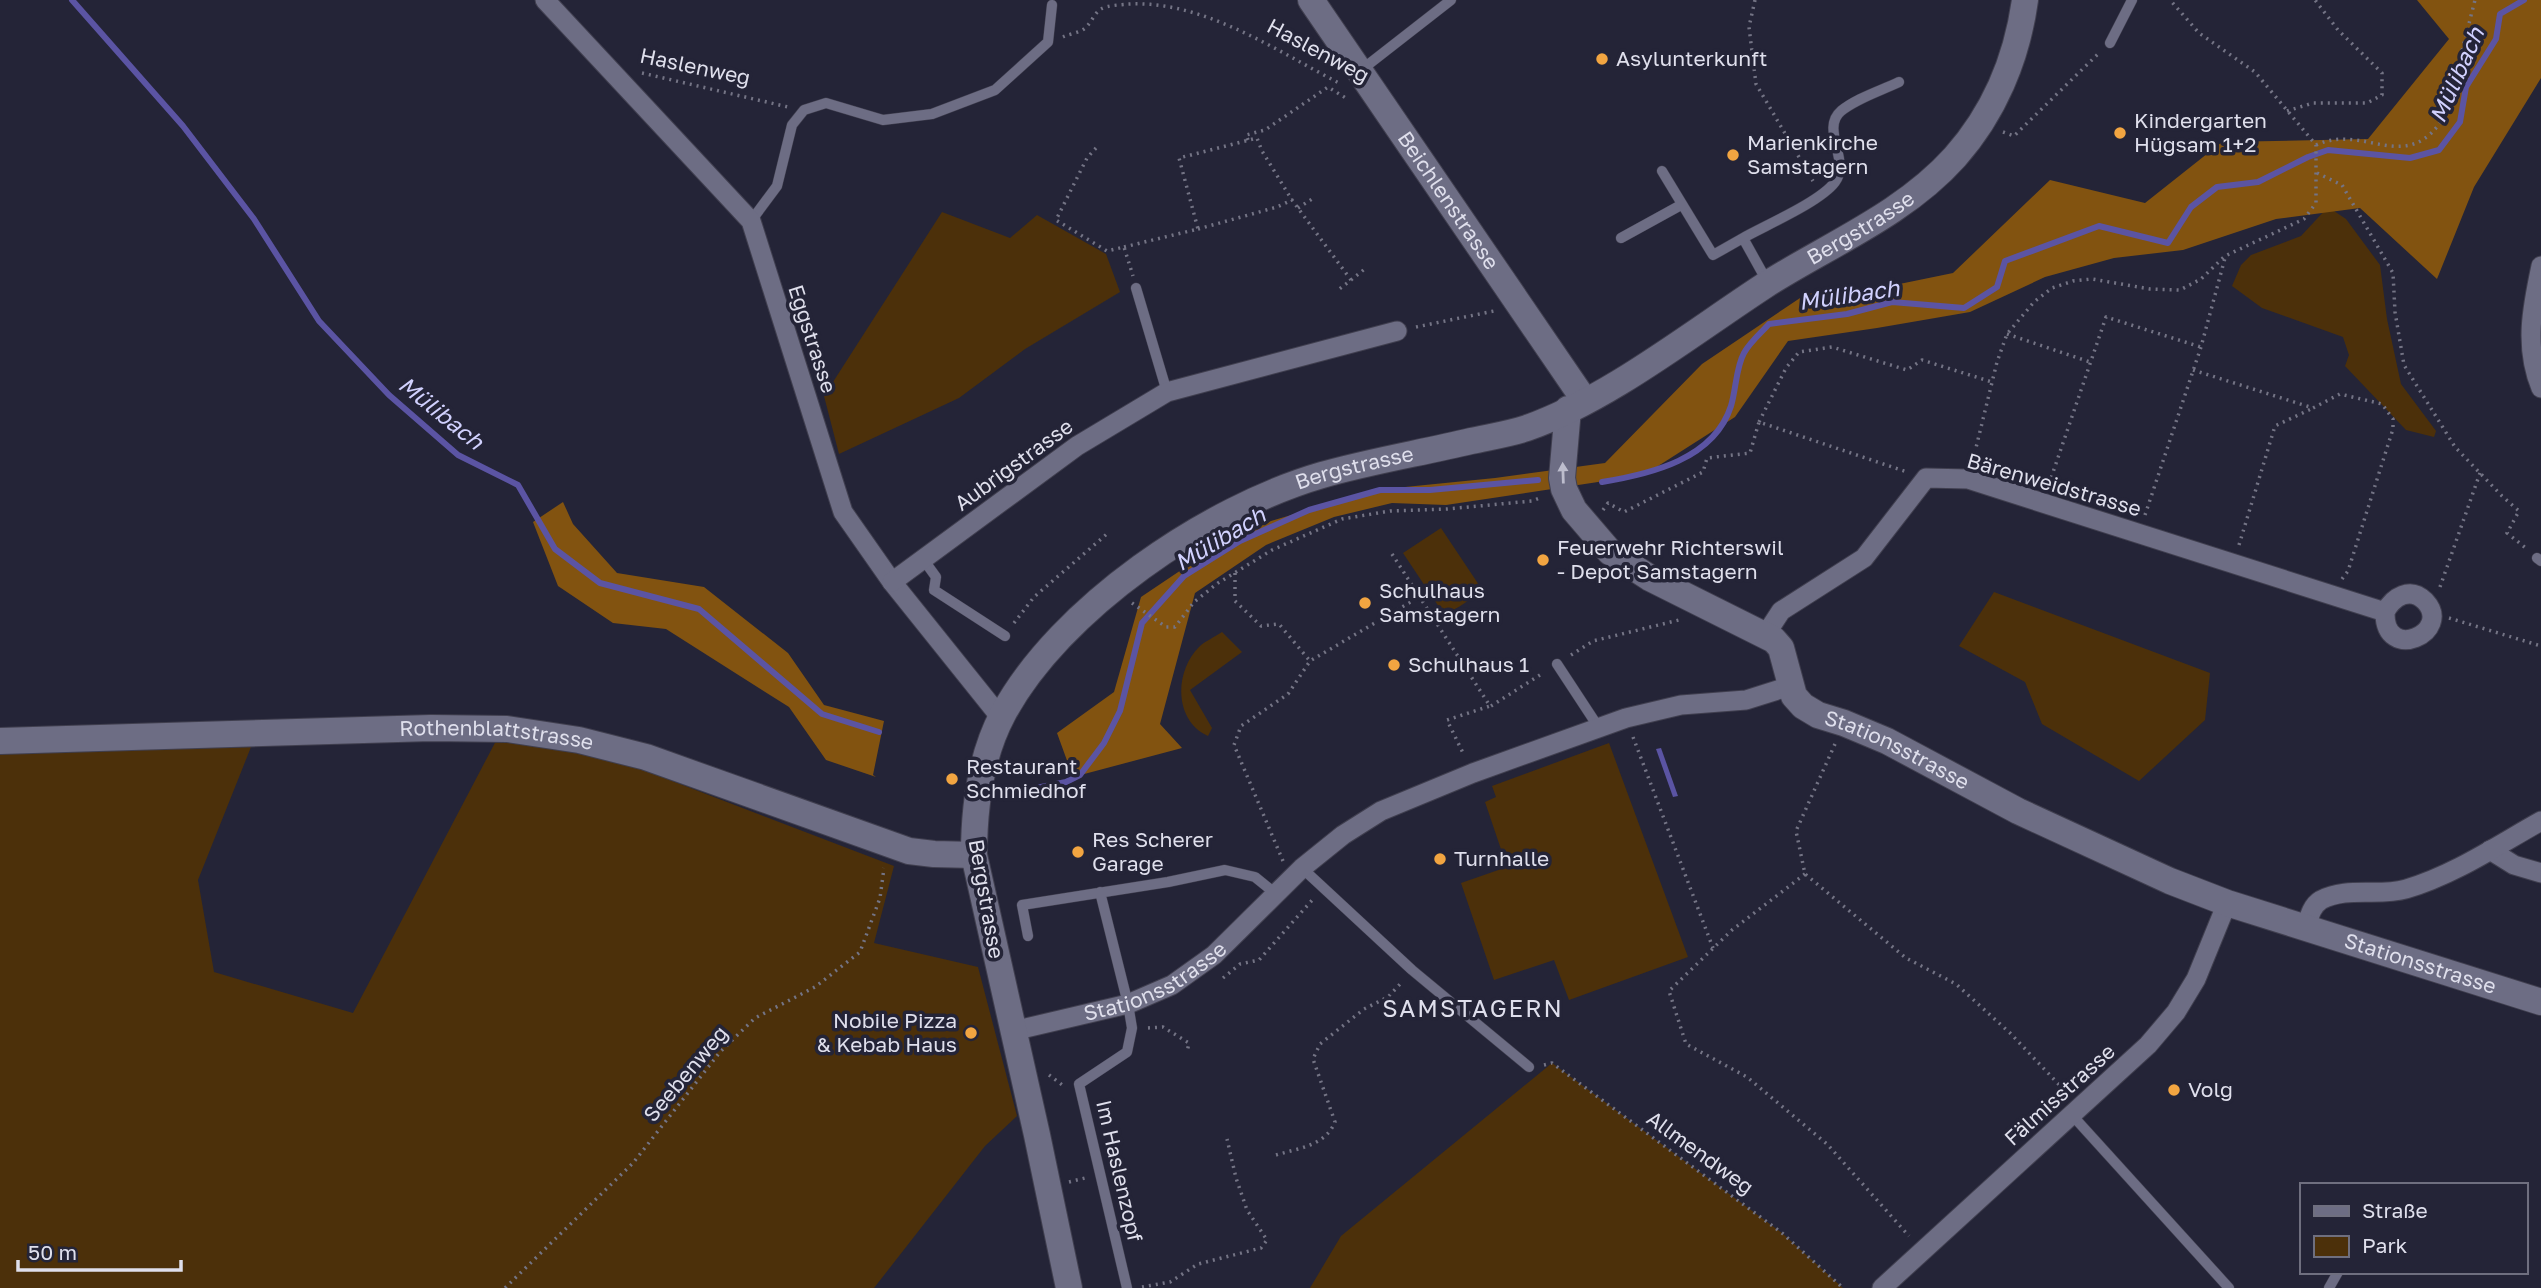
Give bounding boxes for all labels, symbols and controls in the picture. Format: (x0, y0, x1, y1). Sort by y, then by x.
street label: Haslenweg (1263, 12, 1374, 88)
water label: Mülibach (2423, 22, 2490, 126)
street label: Haslenweg (638, 42, 753, 90)
place label: Asylunterkunft (1616, 45, 1768, 71)
marker: Asylunterkunft (1594, 51, 1610, 67)
place label: Kindergarten Hügsam 1+2 (2134, 107, 2267, 157)
marker: Kindergarten Hügsam 1+2 (2112, 125, 2128, 141)
street label: Beichlenstrasse (1393, 126, 1505, 274)
place label: Marienkirche Samstagern (1747, 129, 1878, 179)
marker: Marienkirche Samstagern (1725, 147, 1741, 163)
street label: Bergstrasse (1802, 185, 1919, 270)
water label: Mülibach (1797, 273, 1902, 315)
street label: Eggstrasse (783, 281, 843, 396)
water label: Mülibach (394, 370, 490, 455)
street label: Aubrigstrasse (949, 413, 1078, 516)
street label: Bergstrasse (1292, 440, 1416, 495)
street label: Bärenweidstrasse (1964, 447, 2144, 521)
one-way arrow (1557, 462, 1568, 484)
water label: Mülibach (1169, 500, 1271, 576)
place label: Feuerwehr Richterswil - Depot Samstagern (1557, 534, 1784, 584)
marker: Feuerwehr Richterswil - Depot Samstagern (1535, 552, 1551, 568)
place label: Schulhaus Samstagern (1379, 577, 1501, 627)
marker: Schulhaus Samstagern (1357, 595, 1373, 611)
place label: Schulhaus 1 (1408, 651, 1529, 677)
marker: Schulhaus 1 (1386, 657, 1402, 673)
street label: Stationsstrasse (1822, 704, 1974, 795)
street label: Rothenblattstrasse (399, 714, 596, 755)
place label: Restaurant Schmiedhof (966, 753, 1086, 803)
marker: Restaurant Schmiedhof (944, 771, 960, 787)
place label: Res Scherer Garage (1092, 826, 1213, 876)
street label: Bergstrasse (964, 837, 1010, 961)
marker: Res Scherer Garage (1070, 844, 1086, 860)
place label: Turnhalle (1454, 845, 1549, 871)
marker: Turnhalle (1432, 851, 1448, 867)
street label: Stationsstrasse (2341, 927, 2500, 999)
street label: Stationsstrasse (1081, 936, 1232, 1026)
district label: SAMSTAGERN (1382, 993, 1564, 1022)
place label: Nobile Pizza & Kebab Haus (817, 1007, 957, 1057)
street label: Seebenweg (638, 1020, 733, 1127)
marker: Nobile Pizza & Kebab Haus (963, 1025, 979, 1041)
street label: Fälmisstrasse (1999, 1038, 2120, 1151)
place label: Volg (2188, 1076, 2233, 1102)
marker: Volg (2166, 1082, 2182, 1098)
street label: Im Haslenzopf (1091, 1097, 1149, 1245)
street label: Allmendweg (1642, 1105, 1759, 1200)
legend (2300, 1183, 2527, 1274)
text: Straße (2362, 1197, 2428, 1223)
scale bar (18, 1228, 180, 1272)
text: Park (2362, 1232, 2408, 1258)
text: 50 m (28, 1239, 77, 1265)

